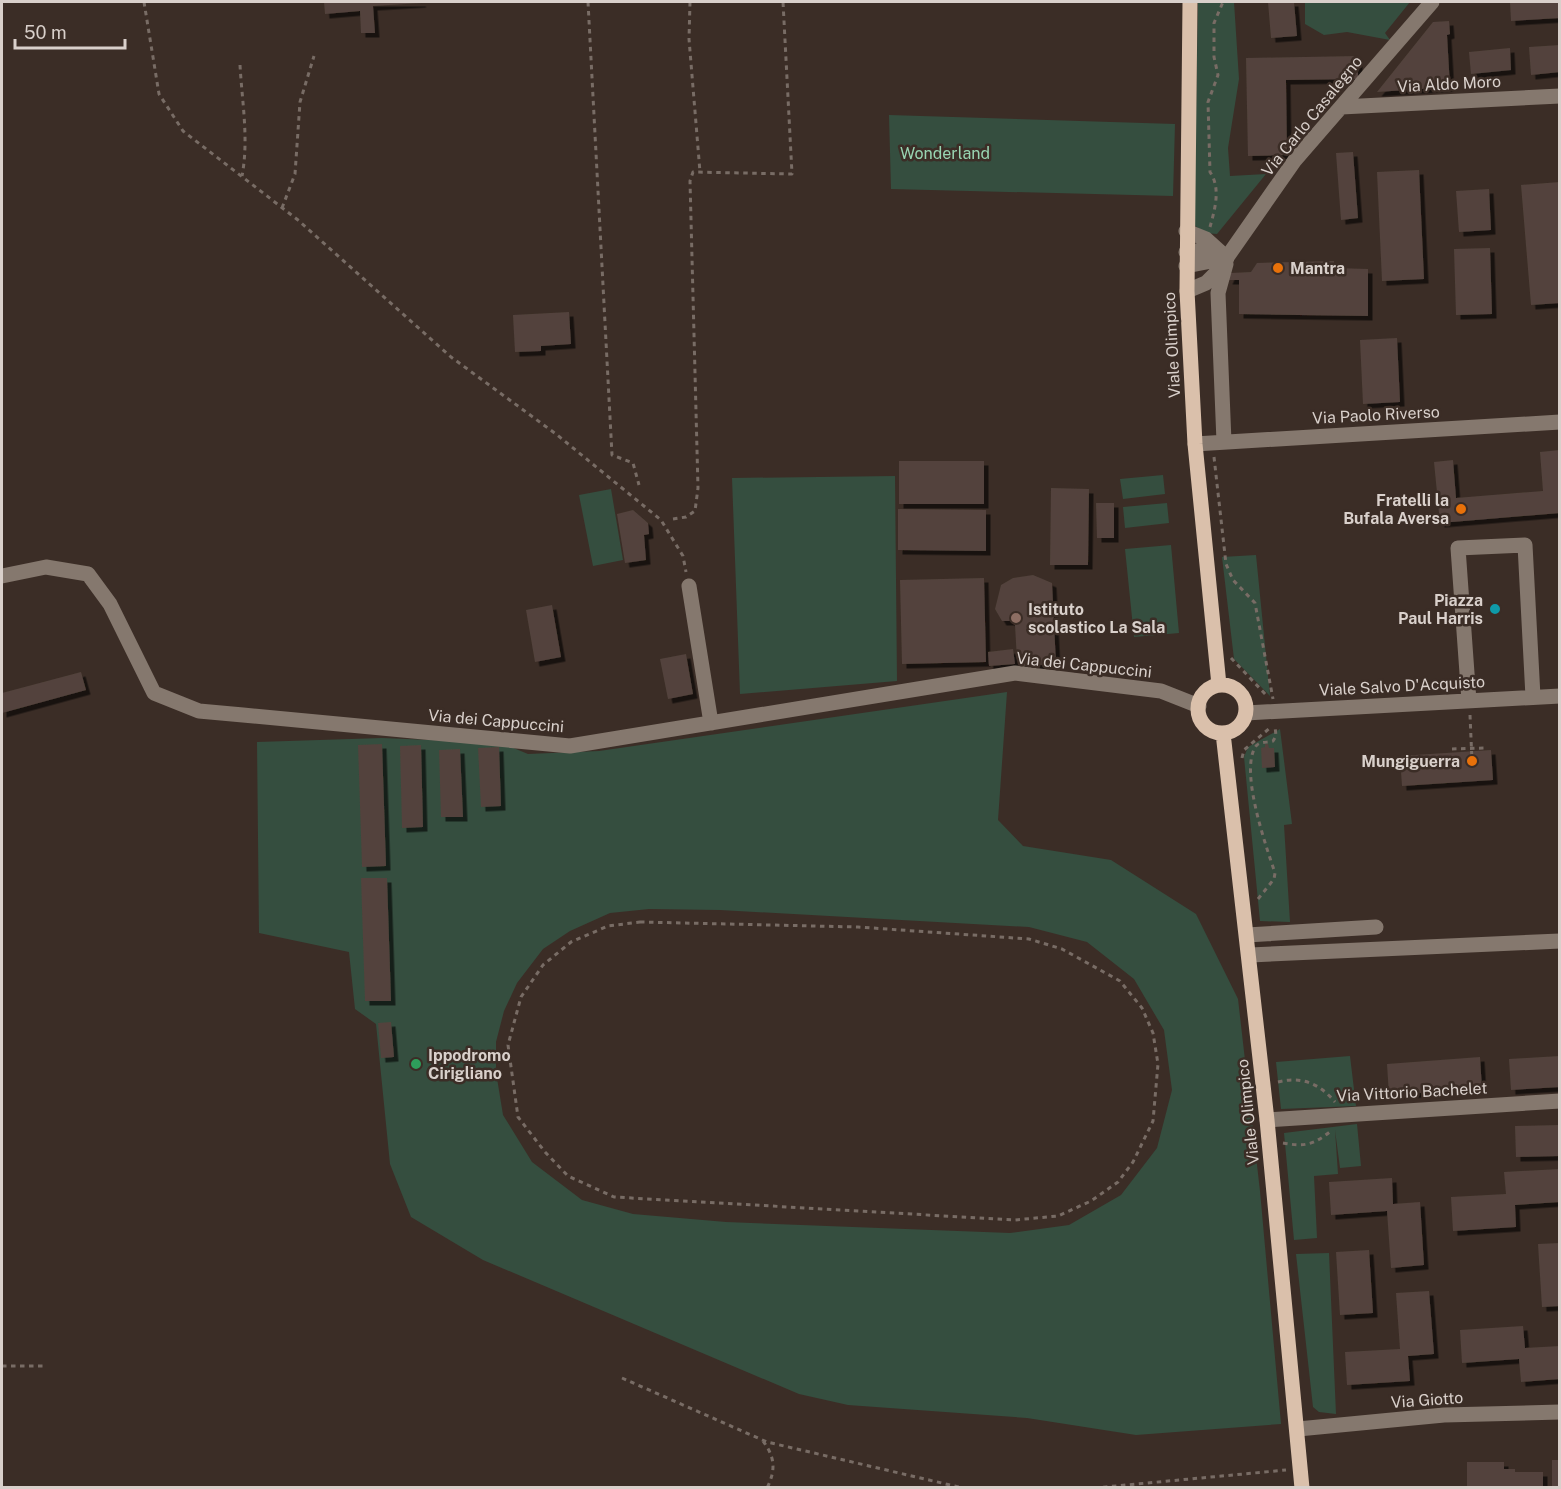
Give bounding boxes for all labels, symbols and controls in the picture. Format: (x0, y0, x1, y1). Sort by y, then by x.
scale bar (15, 12, 124, 50)
text: 50 m (24, 22, 67, 43)
street label: Via Carlo Casalegno (1258, 52, 1366, 180)
street label: Via Aldo Moro (1397, 72, 1501, 96)
park label: Wonderland (900, 144, 990, 163)
place label: Mantra (1290, 259, 1345, 278)
marker: Mantra (1271, 261, 1285, 275)
street label: Viale Olimpico (1160, 291, 1184, 399)
street label: Via Paolo Riverso (1312, 402, 1440, 428)
place label: Fratelli la Bufala Aversa (1343, 491, 1449, 528)
marker: Fratelli la Bufala Aversa (1454, 502, 1468, 516)
place label: Piazza Paul Harris (1398, 591, 1483, 628)
place label: Istituto scolastico La Sala (1028, 600, 1165, 637)
marker: Piazza Paul Harris (1488, 602, 1502, 616)
marker: Istituto scolastico La Sala (1009, 611, 1023, 625)
street label: Via dei Cappuccini (1015, 648, 1153, 682)
street label: Viale Salvo D'Acquisto (1318, 672, 1486, 700)
street label: Via dei Cappuccini (427, 706, 565, 736)
place label: Mungiguerra (1361, 752, 1460, 771)
marker: Mungiguerra (1465, 754, 1479, 768)
place label: Ippodromo Cirigliano (428, 1046, 511, 1083)
marker: Ippodromo Cirigliano (409, 1057, 423, 1071)
street label: Viale Olimpico (1233, 1058, 1263, 1166)
street label: Via Vittorio Bachelet (1336, 1079, 1488, 1105)
street label: Via Giotto (1390, 1388, 1464, 1412)

